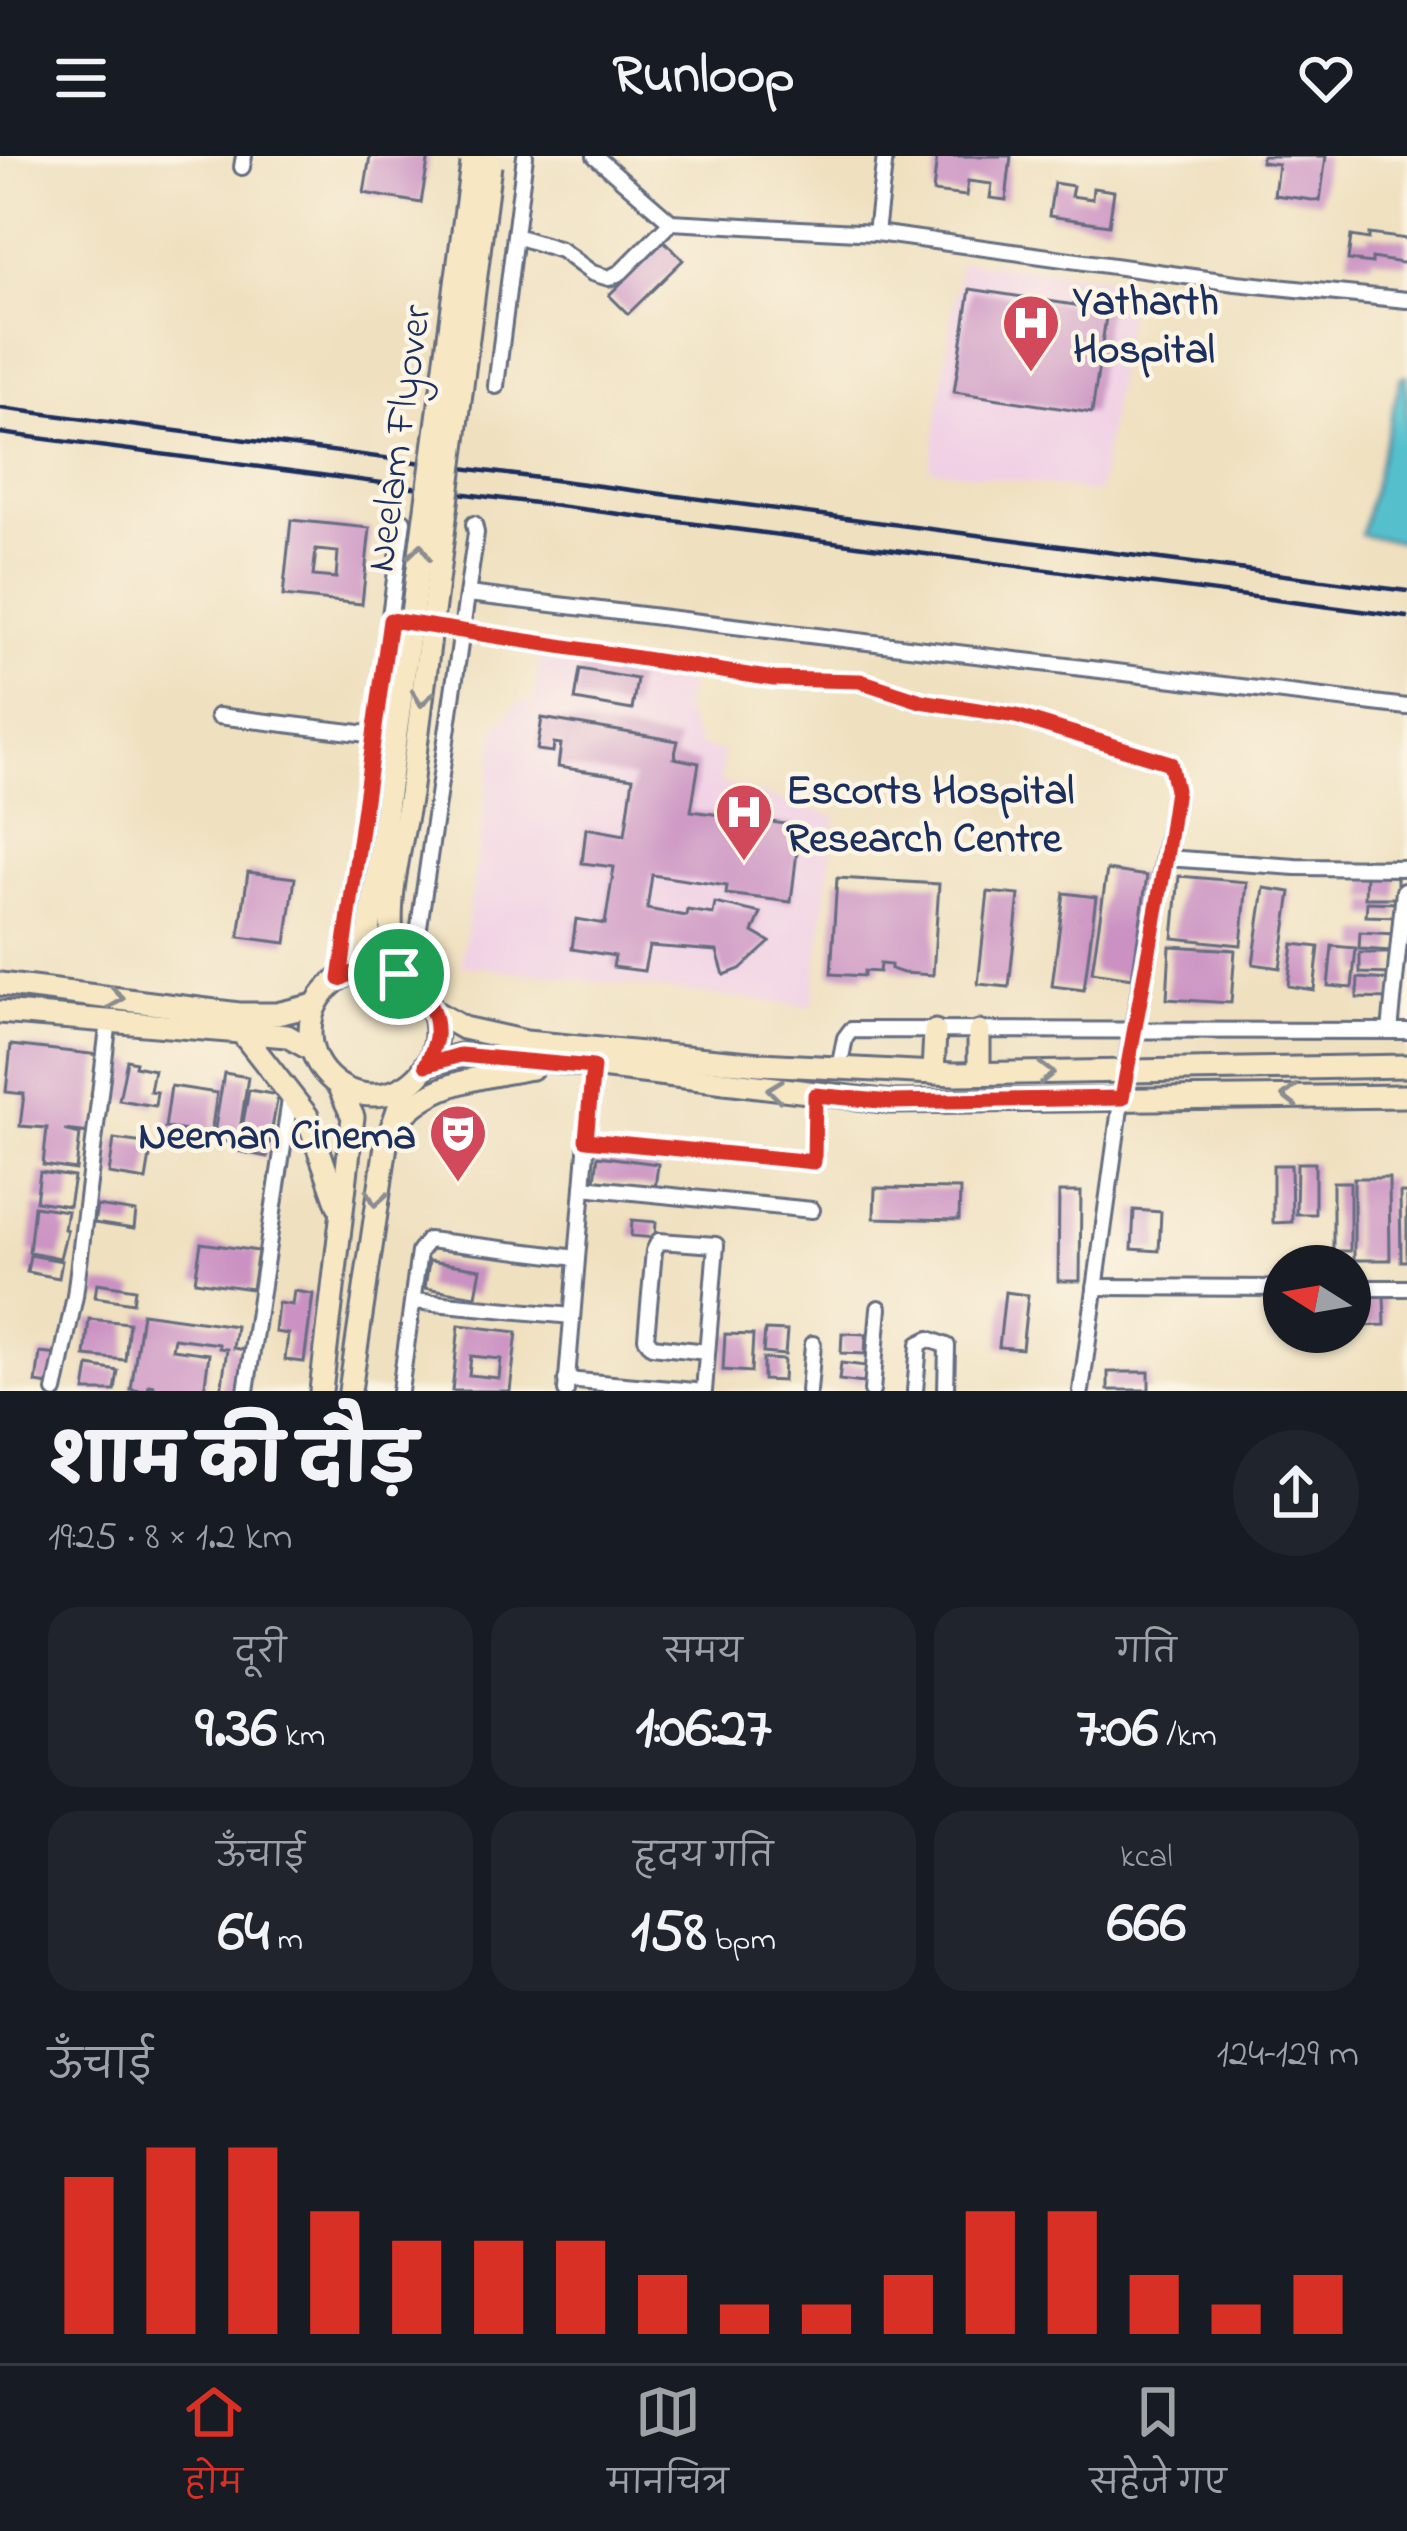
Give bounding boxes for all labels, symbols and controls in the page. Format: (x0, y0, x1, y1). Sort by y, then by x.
text: Runloop (613, 39, 794, 117)
icon: menu (48, 45, 114, 111)
icon: heart (1293, 45, 1359, 111)
place label: Yatharth Hospital (1072, 273, 1219, 382)
hospital icon: Yatharth Hospital (1000, 292, 1062, 374)
street label: Neelam Flyover (352, 300, 450, 576)
one-way arrow (406, 543, 432, 562)
one-way arrow (410, 688, 436, 708)
place label: Escorts Hospital Research Centre (786, 762, 1074, 871)
hospital icon: Escorts Hospital Research Centre (713, 781, 775, 863)
pin (348, 923, 450, 1025)
icon: arrive (366, 941, 432, 1007)
one-way arrow (106, 984, 126, 1010)
one-way arrow (1037, 1060, 1056, 1086)
one-way arrow (765, 1078, 785, 1104)
one-way arrow (1280, 1083, 1298, 1109)
theatre icon: Neeman Cinema (427, 1102, 489, 1184)
place label: Neeman Cinema (138, 1107, 416, 1168)
one-way arrow (365, 1188, 390, 1208)
north arrow (1263, 1245, 1371, 1353)
map controls (1263, 1245, 1371, 1353)
text: शाम की दौड़ (48, 1417, 416, 1513)
button: share (1233, 1430, 1359, 1556)
text: 19:25 · 8 × 1.2 km (48, 1510, 293, 1567)
text: दूरी (235, 1630, 286, 1678)
text: समय (664, 1630, 743, 1678)
text: गति (1116, 1630, 1177, 1678)
text: 9.36 (196, 1687, 277, 1774)
text: 1:06:27 (635, 1687, 772, 1774)
text: 7:06 (1076, 1687, 1158, 1774)
text: km (277, 1713, 325, 1761)
text: /km (1158, 1713, 1217, 1761)
text: ऊँचाई (216, 1834, 305, 1882)
text: हृदय गति (634, 1834, 773, 1882)
text: kcal (1120, 1834, 1173, 1882)
text: 666 (1107, 1882, 1186, 1969)
text: 64 (218, 1891, 269, 1978)
text: 158 (631, 1891, 707, 1978)
text: m (269, 1917, 303, 1965)
text: bpm (707, 1917, 776, 1965)
text: 124–129 m (1216, 2027, 1359, 2084)
text: ऊँचाई (48, 2039, 153, 2096)
tab: होम (181, 2379, 247, 2518)
tab: मानचित्र (608, 2379, 729, 2518)
tab: सहेजे गए (1090, 2379, 1226, 2518)

